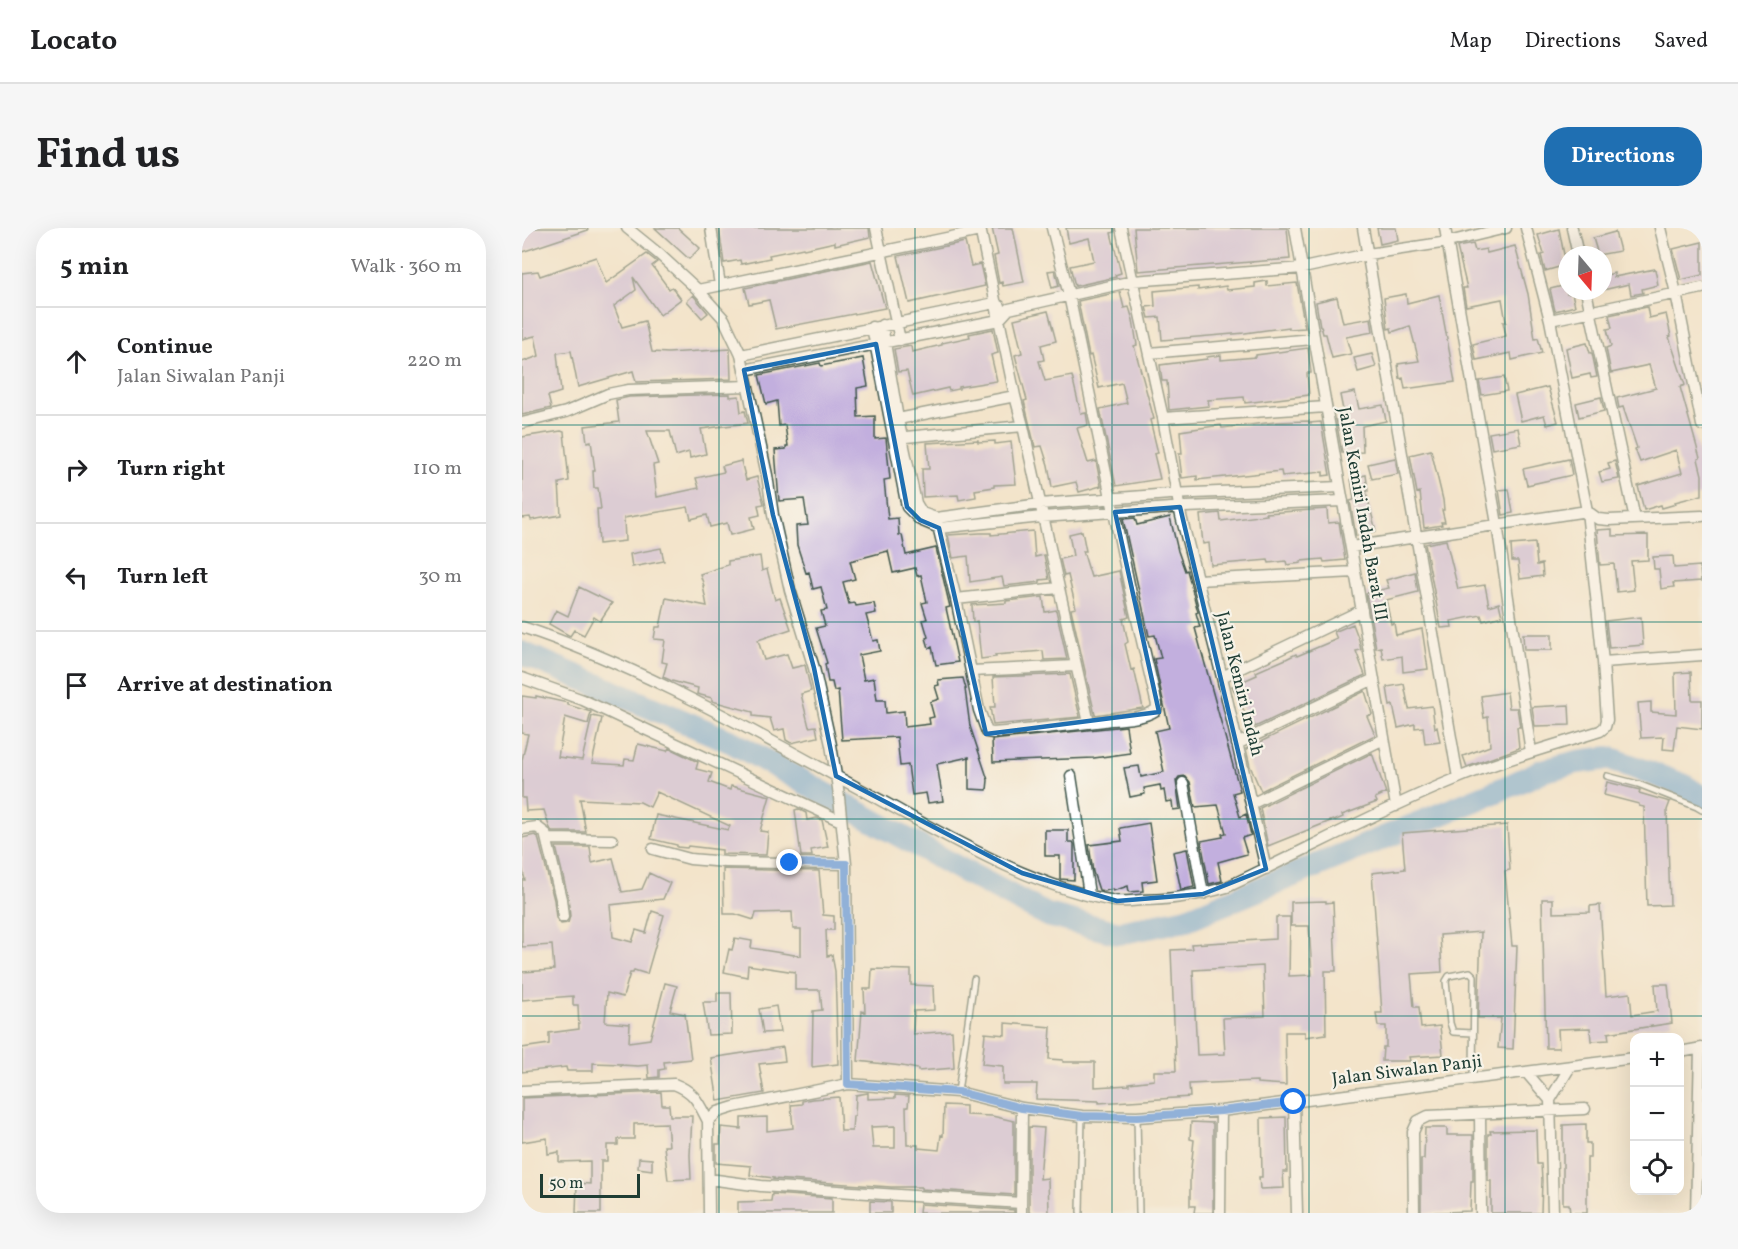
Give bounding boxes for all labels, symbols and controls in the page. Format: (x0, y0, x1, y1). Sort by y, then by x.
text: Locato (30, 22, 117, 61)
text: Map (1450, 27, 1492, 56)
text: Directions (1525, 27, 1621, 56)
text: Saved (1654, 27, 1708, 56)
text: Find us (36, 127, 180, 186)
button: Directions (1544, 127, 1702, 186)
north arrow (1558, 246, 1612, 300)
text: 5 min (60, 249, 129, 285)
text: Walk · 360 m (350, 253, 462, 281)
text: Continue (117, 332, 213, 363)
icon: ahead (60, 345, 93, 378)
text: 220 m (407, 347, 462, 375)
text: Jalan Siwalan Panji (117, 363, 285, 391)
street label: Jalan Kemiri Indah Barat III (1331, 405, 1393, 623)
icon: right (60, 453, 93, 486)
text: Turn right (117, 454, 225, 485)
text: 110 m (413, 455, 462, 483)
icon: left (60, 561, 93, 594)
text: Turn left (117, 562, 208, 593)
text: 30 m (418, 563, 462, 591)
street label: Jalan Kemiri Indah (1209, 609, 1269, 759)
icon: arrive (60, 669, 93, 702)
text: Arrive at destination (117, 670, 333, 701)
route end (776, 849, 802, 875)
map controls (1630, 1033, 1684, 1195)
button: + (1630, 1033, 1684, 1087)
street label: Jalan Siwalan Panji (1330, 1049, 1484, 1093)
button: − (1630, 1087, 1684, 1141)
route start (1280, 1088, 1306, 1114)
button: locate (1630, 1141, 1684, 1195)
scale bar (540, 1171, 640, 1198)
text: 50 m (549, 1173, 583, 1195)

